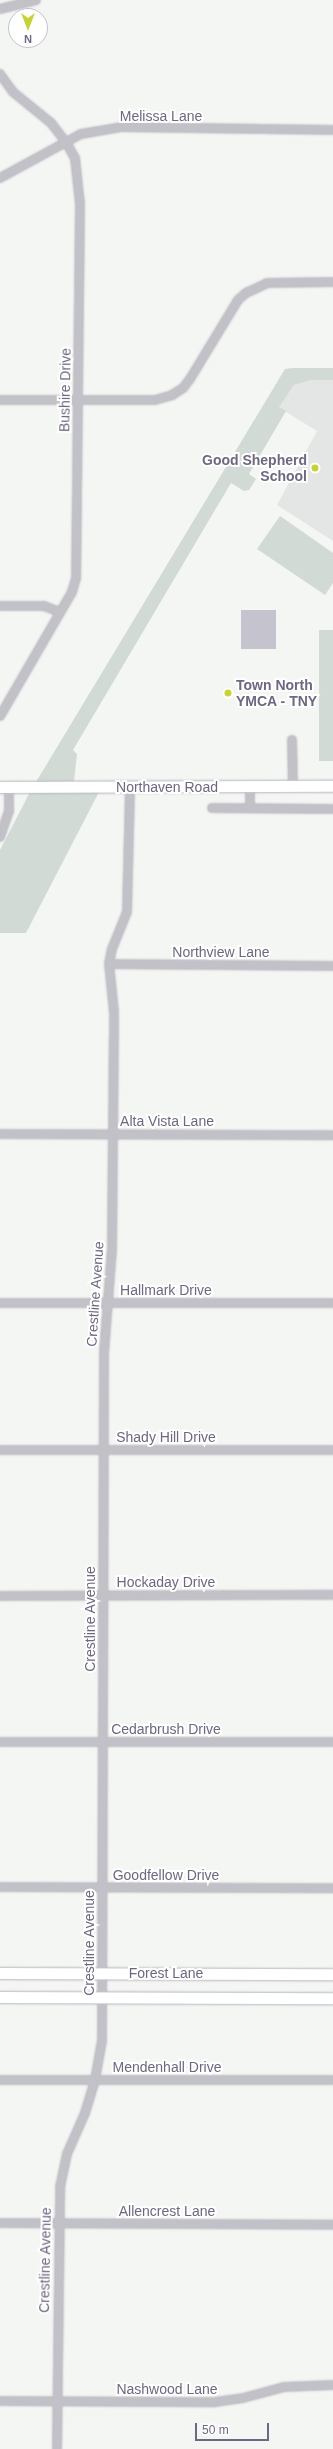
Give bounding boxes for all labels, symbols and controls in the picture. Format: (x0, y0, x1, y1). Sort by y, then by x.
north arrow (8, 8, 48, 48)
text: N (24, 33, 32, 45)
street label: Melissa Lane (120, 108, 202, 124)
street label: Bushire Drive (56, 348, 74, 432)
place label: Good Shepherd School (202, 452, 307, 484)
marker: Good Shepherd School (310, 463, 320, 473)
place label: Town North YMCA - TNY (236, 677, 318, 710)
marker: Town North YMCA - TNY (223, 688, 233, 698)
street label: Northaven Road (116, 779, 218, 795)
street label: Northview Lane (172, 944, 270, 960)
street label: Alta Vista Lane (120, 1113, 214, 1129)
street label: Crestline Avenue (83, 1240, 107, 1348)
street label: Hallmark Drive (120, 1282, 212, 1298)
street label: Shady Hill Drive (116, 1429, 216, 1445)
street label: Crestline Avenue (82, 1566, 98, 1672)
street label: Hockaday Drive (117, 1574, 215, 1590)
street label: Cedarbrush Drive (111, 1721, 221, 1737)
street label: Goodfellow Drive (113, 1867, 219, 1883)
street label: Crestline Avenue (81, 1890, 97, 1996)
street label: Forest Lane (129, 1965, 203, 1981)
street label: Mendenhall Drive (113, 2059, 221, 2075)
street label: Allencrest Lane (119, 2203, 215, 2219)
street label: Crestline Avenue (36, 2207, 54, 2313)
street label: Nashwood Lane (116, 2381, 218, 2397)
scale bar (197, 2415, 271, 2441)
text: 50 m (202, 2423, 229, 2437)

